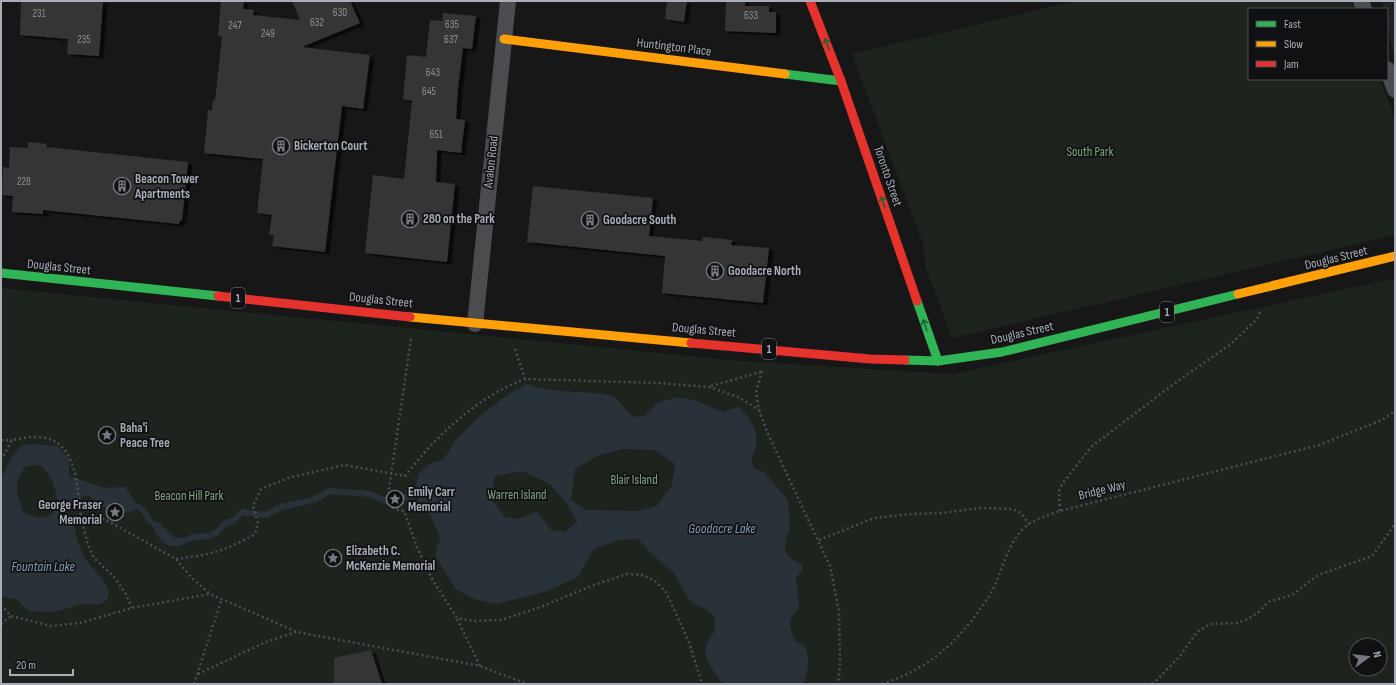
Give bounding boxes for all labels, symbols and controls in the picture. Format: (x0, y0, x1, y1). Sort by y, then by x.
house number: 630 (333, 6, 347, 19)
house number: 231 (32, 7, 46, 20)
legend (1248, 8, 1388, 80)
house number: 633 (744, 9, 758, 22)
house number: 632 (310, 16, 324, 29)
text: Fast (1284, 17, 1301, 32)
house number: 635 (445, 18, 459, 31)
house number: 247 (228, 19, 242, 32)
house number: 249 (261, 27, 275, 40)
house number: 235 (77, 33, 91, 46)
house number: 637 (444, 33, 459, 46)
street label: Huntington Place (636, 34, 712, 60)
text: Slow (1284, 37, 1303, 52)
one-way arrow (822, 39, 830, 51)
text: Jam (1283, 57, 1299, 72)
house number: 643 (426, 66, 441, 79)
house number: 645 (422, 85, 436, 98)
house number: 651 (429, 128, 443, 141)
street label: Avalon Road (480, 135, 502, 190)
building icon: Bickerton Court (271, 136, 291, 156)
place label: Bickerton Court (294, 138, 368, 154)
street label: Toronto Street (870, 144, 906, 208)
park label: South Park (1066, 144, 1114, 160)
place label: Beacon Tower Apartments (134, 171, 199, 202)
house number: 228 (17, 175, 31, 188)
building icon: Beacon Tower Apartments (112, 176, 132, 196)
one-way arrow (879, 195, 886, 208)
building icon: 280 on the Park (400, 209, 420, 229)
building icon: Goodacre South (580, 210, 600, 230)
place label: 280 on the Park (423, 211, 495, 227)
place label: Goodacre South (603, 212, 677, 228)
street label: Douglas Street (1303, 242, 1369, 274)
street label: Douglas Street (26, 256, 92, 278)
building icon: Goodacre North (705, 261, 725, 281)
place label: Goodacre North (728, 263, 801, 279)
road number: 1 (231, 288, 245, 308)
street label: Douglas Street (348, 289, 414, 311)
road number: 1 (1160, 302, 1174, 322)
street label: Douglas Street (989, 318, 1055, 348)
street label: Douglas Street (671, 319, 737, 341)
one-way arrow (921, 319, 929, 331)
road number: 1 (762, 339, 776, 359)
place label: Baha'i Peace Tree (120, 420, 170, 451)
place icon: Baha'i Peace Tree (97, 425, 117, 445)
park label: Blair Island (610, 472, 658, 488)
street label: Bridge Way (1077, 476, 1127, 504)
place label: Emily Carr Memorial (408, 484, 455, 515)
park label: Warren Island (488, 487, 546, 503)
park label: Beacon Hill Park (154, 488, 224, 504)
place icon: Emily Carr Memorial (385, 489, 405, 509)
place label: George Fraser Memorial (38, 497, 102, 528)
place icon: George Fraser Memorial (105, 502, 125, 522)
water label: Goodacre Lake (688, 520, 756, 537)
place label: Elizabeth C. McKenzie Memorial (346, 543, 435, 574)
place icon: Elizabeth C. McKenzie Memorial (323, 548, 343, 568)
water label: Fountain Lake (11, 558, 75, 575)
north arrow (1348, 637, 1388, 677)
text: N (1370, 650, 1384, 659)
scale bar (10, 651, 73, 677)
text: 20 m (16, 658, 36, 673)

